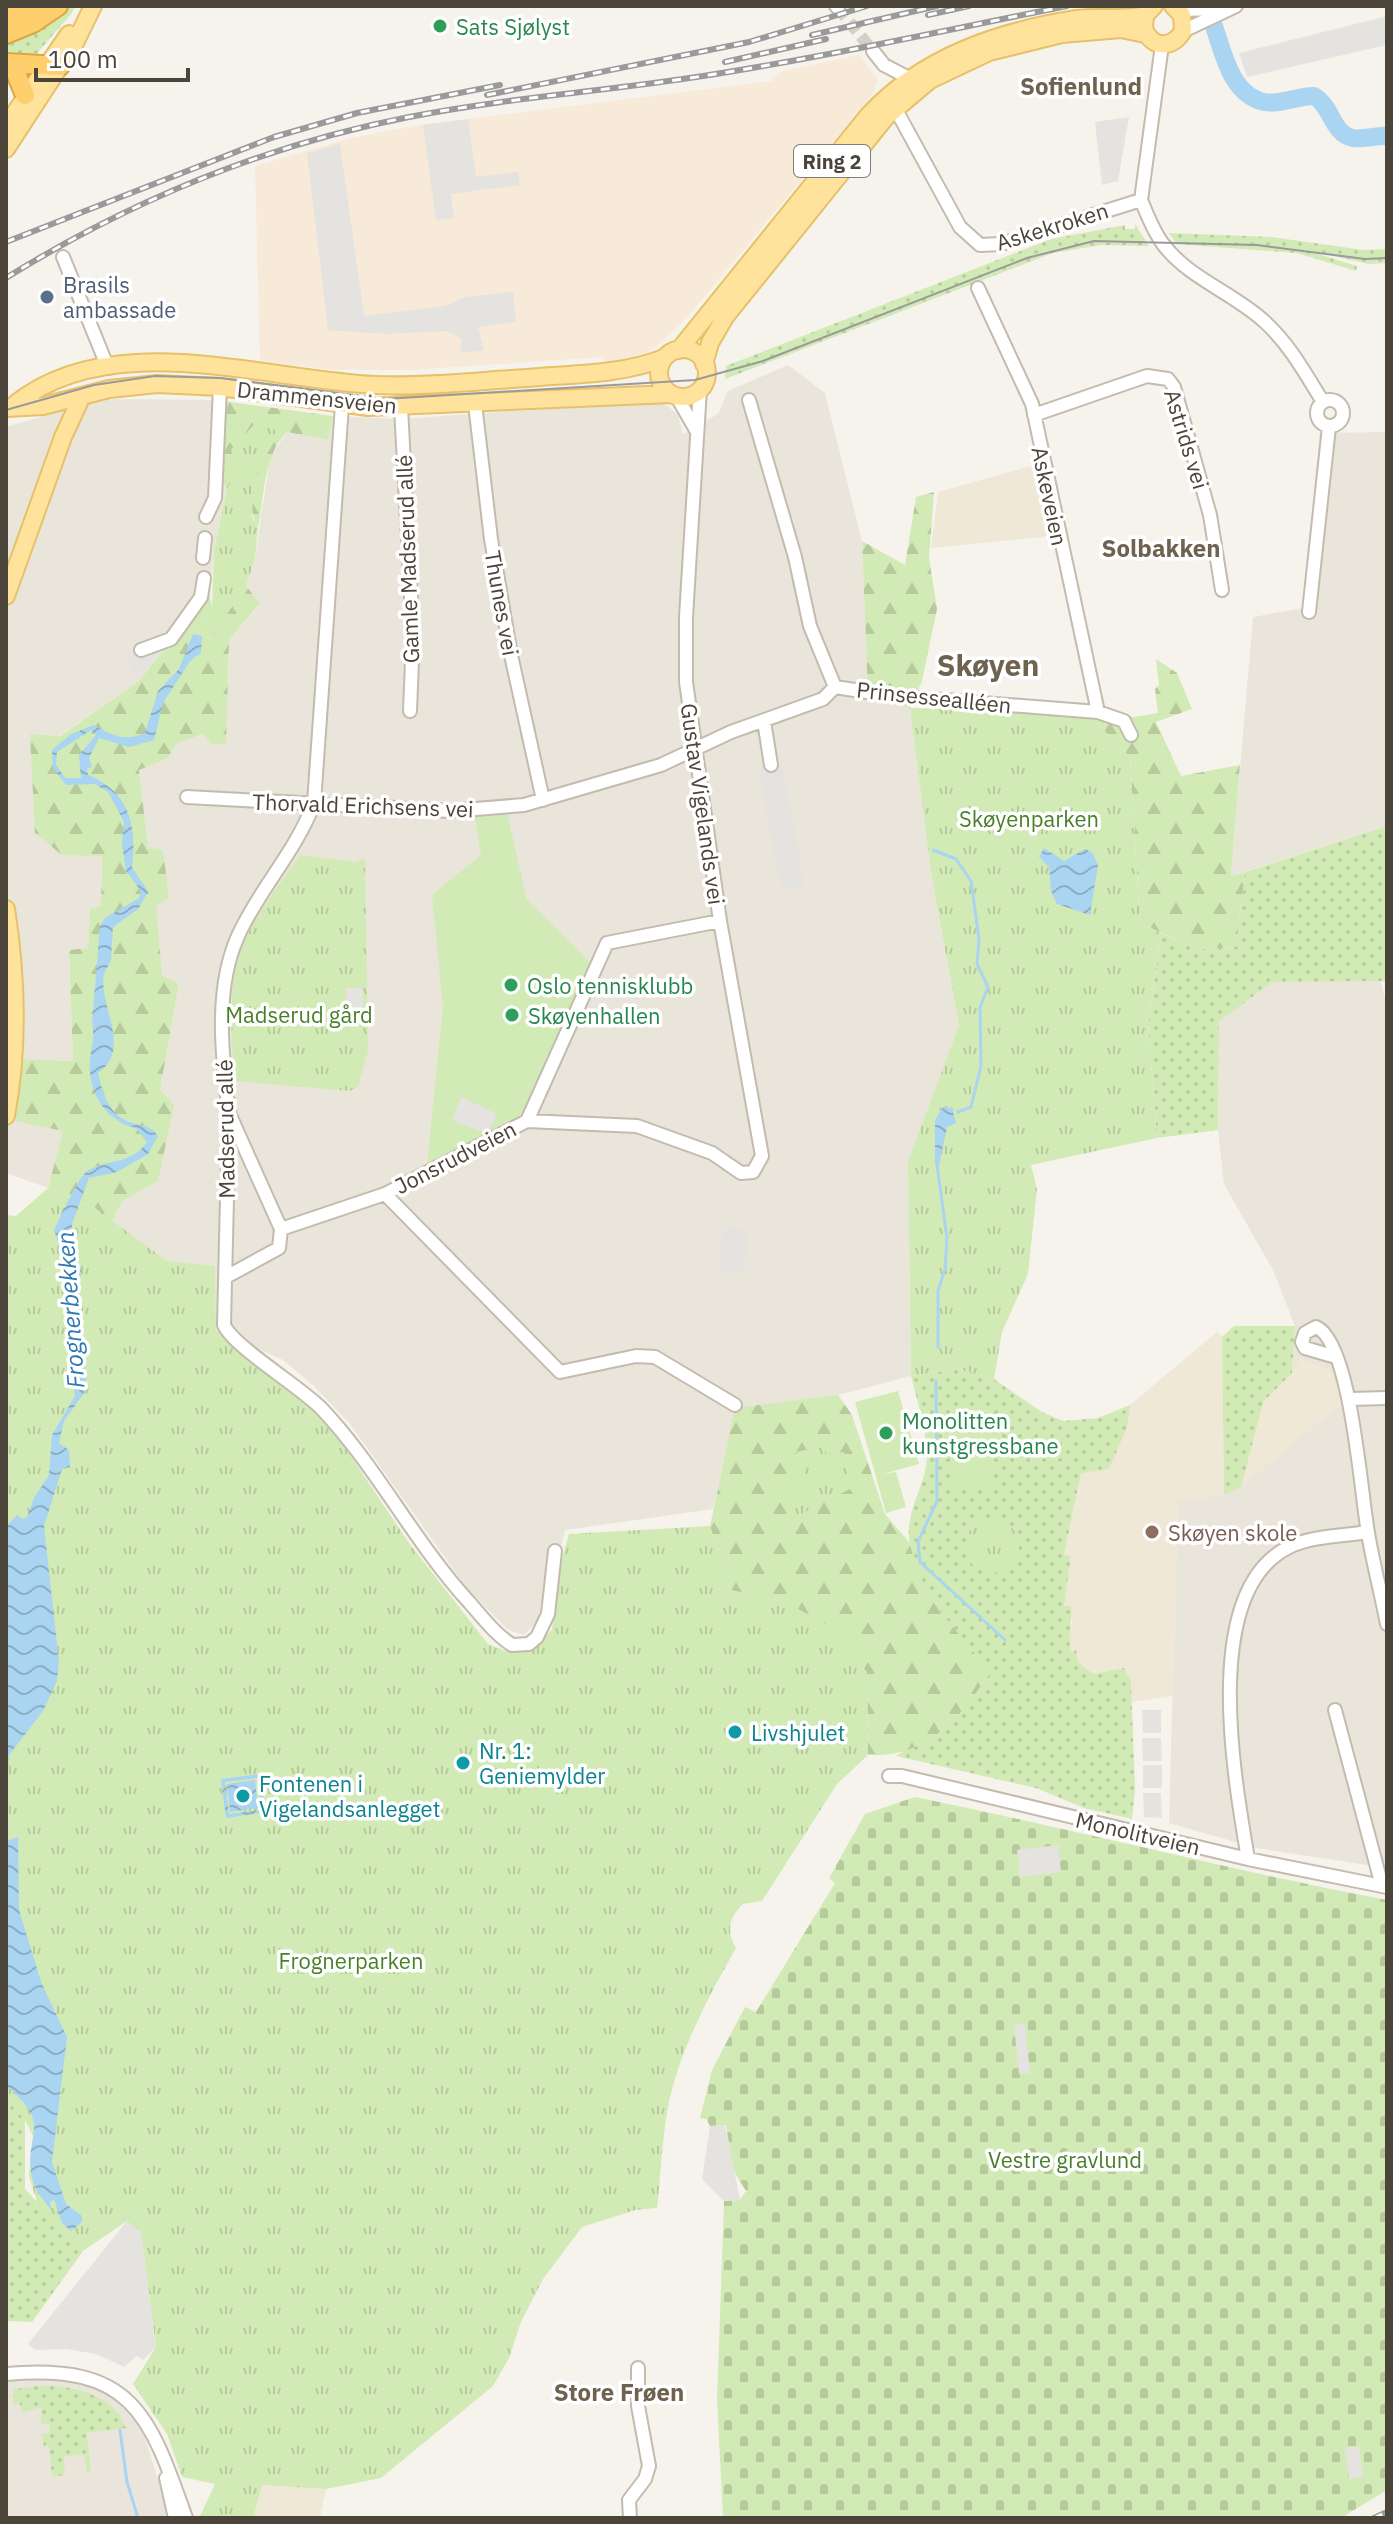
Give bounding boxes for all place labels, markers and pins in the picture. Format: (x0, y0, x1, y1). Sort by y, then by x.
place label: Sats Sjølyst (456, 12, 570, 41)
marker: Sats Sjølyst (431, 17, 449, 35)
place label: Brasils ambassade (63, 270, 176, 324)
marker: Brasils ambassade (38, 288, 56, 306)
place label: Oslo tennisklubb (527, 971, 693, 1000)
marker: Oslo tennisklubb (502, 976, 520, 994)
place label: Skøyenhallen (528, 1001, 661, 1030)
marker: Skøyenhallen (503, 1006, 521, 1024)
place label: Monolitten kunstgressbane (902, 1406, 1058, 1460)
marker: Monolitten kunstgressbane (877, 1424, 895, 1442)
place label: Skøyen skole (1168, 1518, 1297, 1547)
marker: Skøyen skole (1143, 1523, 1161, 1541)
place label: Livshjulet (751, 1718, 845, 1747)
marker: Livshjulet (726, 1723, 744, 1741)
place label: Nr. 1: Geniemylder (479, 1736, 605, 1790)
marker: Nr. 1: Geniemylder (454, 1754, 472, 1772)
place label: Fontenen i Vigelandsanlegget (259, 1769, 440, 1823)
marker: Fontenen i Vigelandsanlegget (234, 1787, 252, 1805)

